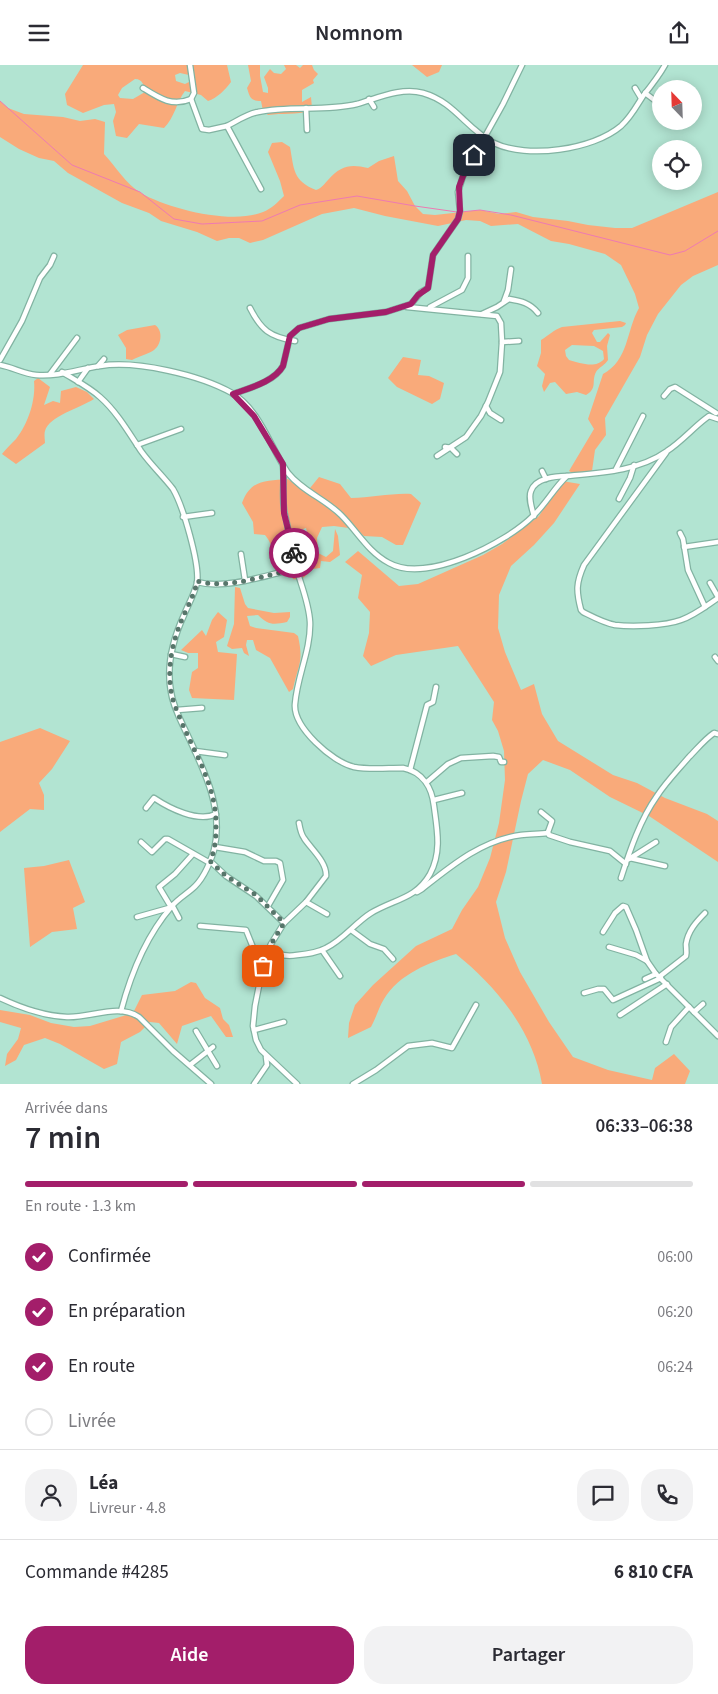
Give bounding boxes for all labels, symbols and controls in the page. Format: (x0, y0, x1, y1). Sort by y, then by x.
text: Nomnom (315, 17, 403, 49)
icon: menu (25, 19, 53, 47)
icon: share (665, 19, 693, 47)
north arrow (652, 80, 702, 130)
map controls (652, 80, 702, 190)
pin (453, 134, 495, 176)
button: locate (652, 140, 702, 190)
icon: home (460, 141, 488, 169)
courier (269, 528, 319, 578)
icon: bike (280, 539, 308, 567)
pin (242, 945, 284, 987)
icon: bag (249, 952, 277, 980)
text: Arrivée dans (25, 1097, 108, 1119)
text: 06:33–06:38 (595, 1113, 693, 1140)
text: 7 min (25, 1115, 101, 1161)
text: En route · 1.3 km (25, 1195, 136, 1217)
icon: check (25, 1243, 53, 1271)
text: Confirmée (68, 1243, 151, 1270)
text: 06:00 (657, 1246, 693, 1268)
icon: check (25, 1298, 53, 1326)
text: En préparation (68, 1298, 186, 1325)
text: 06:20 (657, 1301, 693, 1323)
icon: check (25, 1353, 53, 1381)
text: En route (68, 1353, 135, 1380)
text: 06:24 (657, 1356, 693, 1378)
text: Livrée (68, 1408, 116, 1435)
button: person (25, 1469, 77, 1521)
button: chat (577, 1469, 629, 1521)
button: phone (641, 1469, 693, 1521)
text: Léa (89, 1470, 118, 1497)
text: Livreur · 4.8 (89, 1497, 166, 1519)
text: Commande #4285 (25, 1559, 169, 1586)
text: 6 810 CFA (614, 1559, 693, 1586)
button: Aide (25, 1626, 354, 1684)
button: Partager (364, 1626, 693, 1684)

